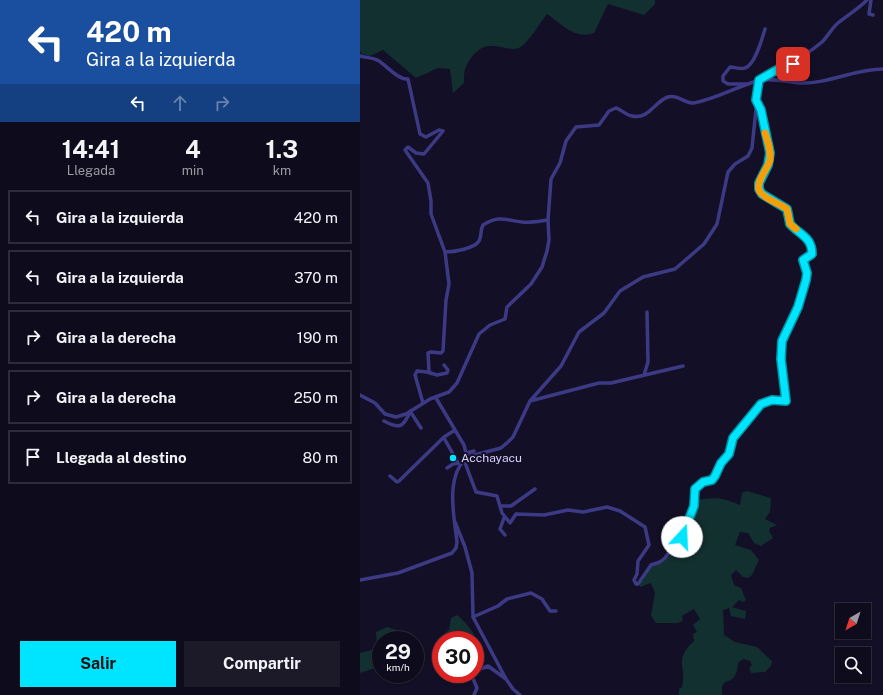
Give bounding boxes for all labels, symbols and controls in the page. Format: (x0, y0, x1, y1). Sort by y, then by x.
text: 420 m (86, 15, 172, 48)
icon: left (20, 16, 72, 68)
pin (776, 47, 810, 81)
text: Gira a la izquierda (86, 49, 235, 70)
icon: arrive (782, 53, 804, 75)
icon: left (127, 92, 149, 114)
icon: ahead (169, 92, 191, 114)
icon: right (211, 92, 233, 114)
text: 14:41 (62, 135, 120, 163)
text: 4 (185, 135, 201, 163)
text: 1.3 (266, 135, 298, 163)
text: Llegada (67, 163, 115, 178)
text: min (182, 163, 204, 178)
text: km (273, 163, 291, 178)
icon: left (22, 206, 44, 228)
text: Gira a la izquierda (56, 209, 184, 226)
text: 420 m (294, 209, 338, 226)
icon: left (22, 266, 44, 288)
text: Gira a la izquierda (56, 269, 184, 286)
text: 370 m (294, 269, 338, 286)
icon: right (22, 326, 44, 348)
text: Gira a la derecha (56, 329, 176, 346)
text: 190 m (297, 329, 338, 346)
icon: right (22, 386, 44, 408)
text: Gira a la derecha (56, 389, 176, 406)
text: 250 m (294, 389, 338, 406)
icon: arrive (22, 446, 44, 468)
text: Llegada al destino (56, 449, 187, 466)
text: 80 m (303, 449, 338, 466)
place label: Acchayacu (461, 451, 522, 465)
marker: Acchayacu (448, 453, 458, 463)
position arrow (661, 516, 703, 558)
north arrow (835, 603, 871, 639)
map controls (835, 603, 871, 683)
speed limit sign: 30 (432, 631, 484, 683)
text: 29 (385, 640, 411, 664)
button: Salir (20, 641, 176, 687)
button: Compartir (184, 641, 340, 687)
button: search (835, 647, 871, 683)
text: km/h (386, 661, 410, 673)

